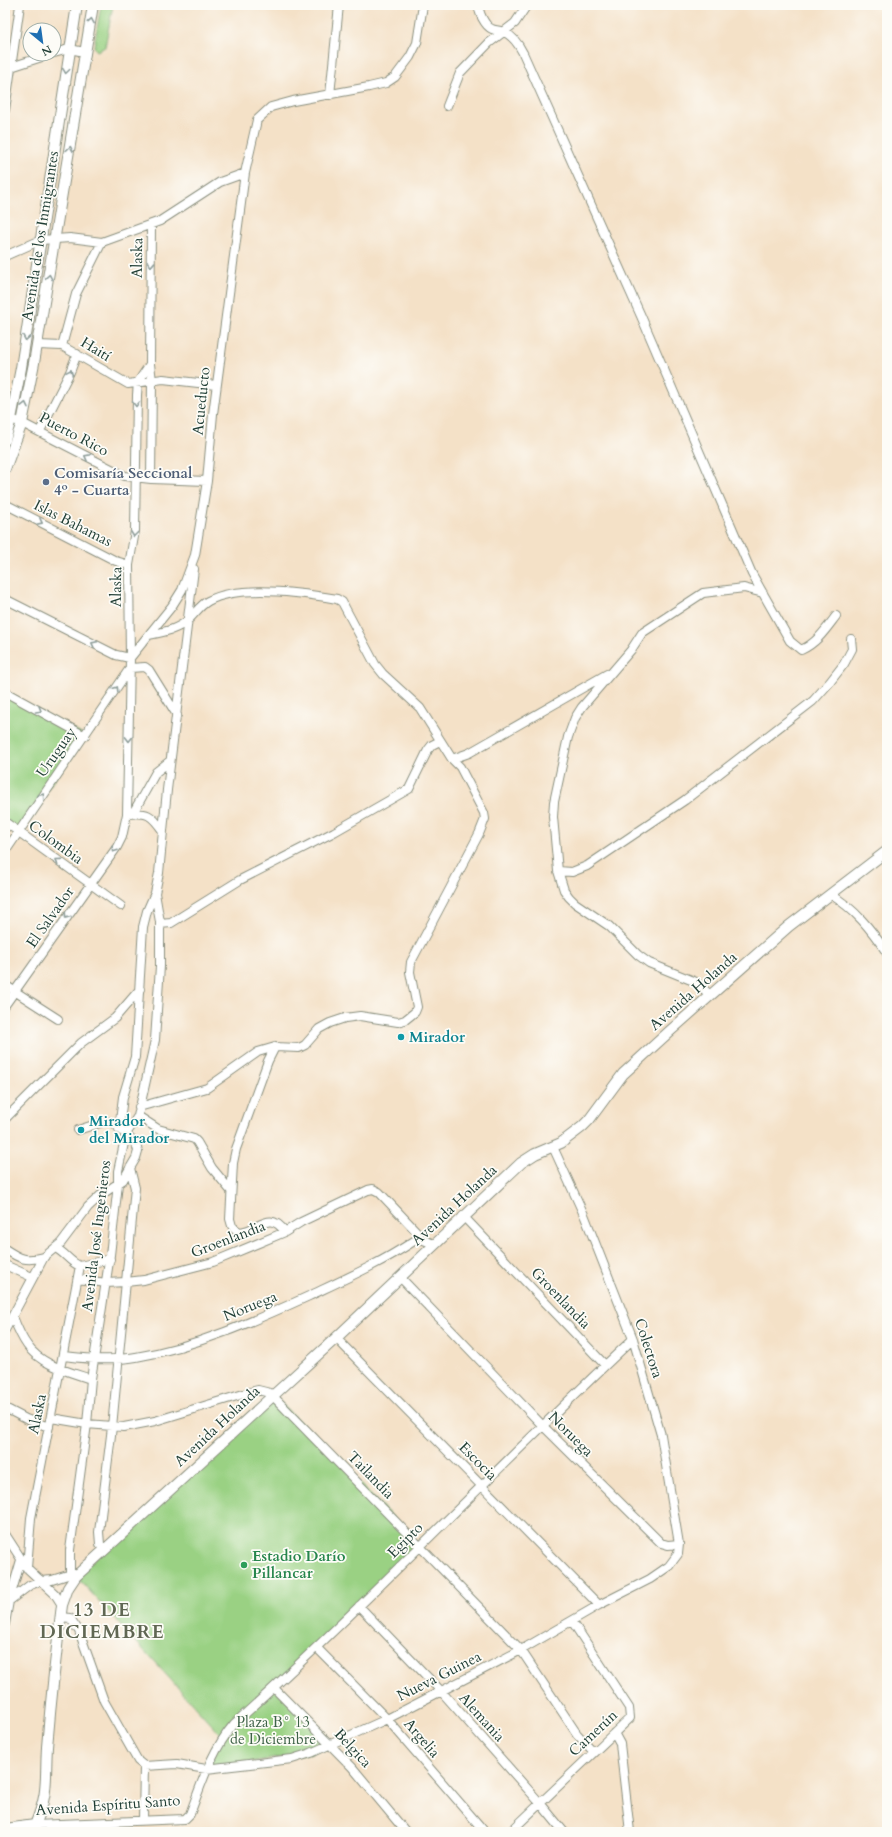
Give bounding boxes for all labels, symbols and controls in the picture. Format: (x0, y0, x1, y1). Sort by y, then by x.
one-way arrow (86, 18, 95, 24)
north arrow (22, 22, 62, 62)
text: N (38, 41, 54, 59)
one-way arrow (62, 68, 71, 74)
one-way arrow (65, 146, 74, 152)
street label: Avenida de los Inmigrantes (17, 149, 63, 323)
street label: Alaska (127, 237, 147, 278)
one-way arrow (147, 261, 155, 267)
one-way arrow (44, 274, 53, 280)
street label: Haití (77, 332, 115, 366)
one-way arrow (22, 335, 31, 341)
street label: Acueducto (187, 366, 215, 436)
one-way arrow (65, 368, 73, 376)
one-way arrow (132, 401, 141, 407)
one-way arrow (21, 402, 29, 408)
street label: Puerto Rico (36, 407, 112, 461)
one-way arrow (84, 454, 91, 462)
place label: Comisaría Seccional 4º - Cuarta (54, 463, 193, 500)
marker: Comisaría Seccional 4º - Cuarta (41, 477, 51, 487)
street label: Islas Bahamas (31, 495, 115, 551)
one-way arrow (35, 517, 43, 525)
one-way arrow (130, 531, 139, 537)
street label: Alaska (106, 566, 126, 607)
one-way arrow (91, 641, 98, 648)
one-way arrow (111, 686, 118, 693)
one-way arrow (35, 705, 43, 712)
street label: Uruguay (31, 723, 81, 781)
one-way arrow (125, 736, 133, 742)
one-way arrow (37, 794, 44, 801)
street label: Colombia (25, 815, 88, 869)
one-way arrow (111, 846, 119, 853)
one-way arrow (56, 859, 63, 866)
street label: El Salvador (22, 882, 79, 952)
one-way arrow (65, 912, 72, 919)
street label: Avenida Holanda (645, 947, 742, 1035)
place label: Mirador (409, 1027, 466, 1047)
marker: Mirador (396, 1032, 406, 1042)
place label: Mirador del Mirador (89, 1111, 170, 1148)
marker: Mirador del Mirador (76, 1125, 86, 1135)
street label: Avenida José Ingenieros (77, 1159, 115, 1313)
street label: Avenida Holanda (407, 1160, 502, 1250)
street label: Groenlandia (188, 1215, 269, 1262)
street label: Groenlandia (527, 1263, 596, 1333)
street label: Noruega (220, 1286, 280, 1326)
street label: Colectora (630, 1315, 668, 1381)
street label: Avenida Holanda (170, 1381, 265, 1471)
street label: Alaska (23, 1392, 51, 1436)
street label: Noruega (544, 1407, 598, 1461)
street label: Escocia (454, 1437, 502, 1485)
street label: Tailandia (343, 1447, 399, 1504)
street label: Egipto (383, 1518, 427, 1562)
place label: Estadio Darío Pillancar (252, 1546, 346, 1583)
marker: Estadio Darío Pillancar (239, 1560, 249, 1570)
district label: 13 DE DICIEMBRE (39, 1597, 165, 1645)
street label: Nueva Guinea (393, 1646, 485, 1706)
street label: Alemania (455, 1688, 510, 1746)
street label: Camerún (564, 1705, 622, 1761)
park label: Plaza B° 13 de Diciembre (230, 1712, 316, 1749)
street label: Argelia (399, 1714, 445, 1762)
street label: Belgica (330, 1724, 377, 1772)
street label: Avenida Espíritu Santo (35, 1790, 181, 1820)

